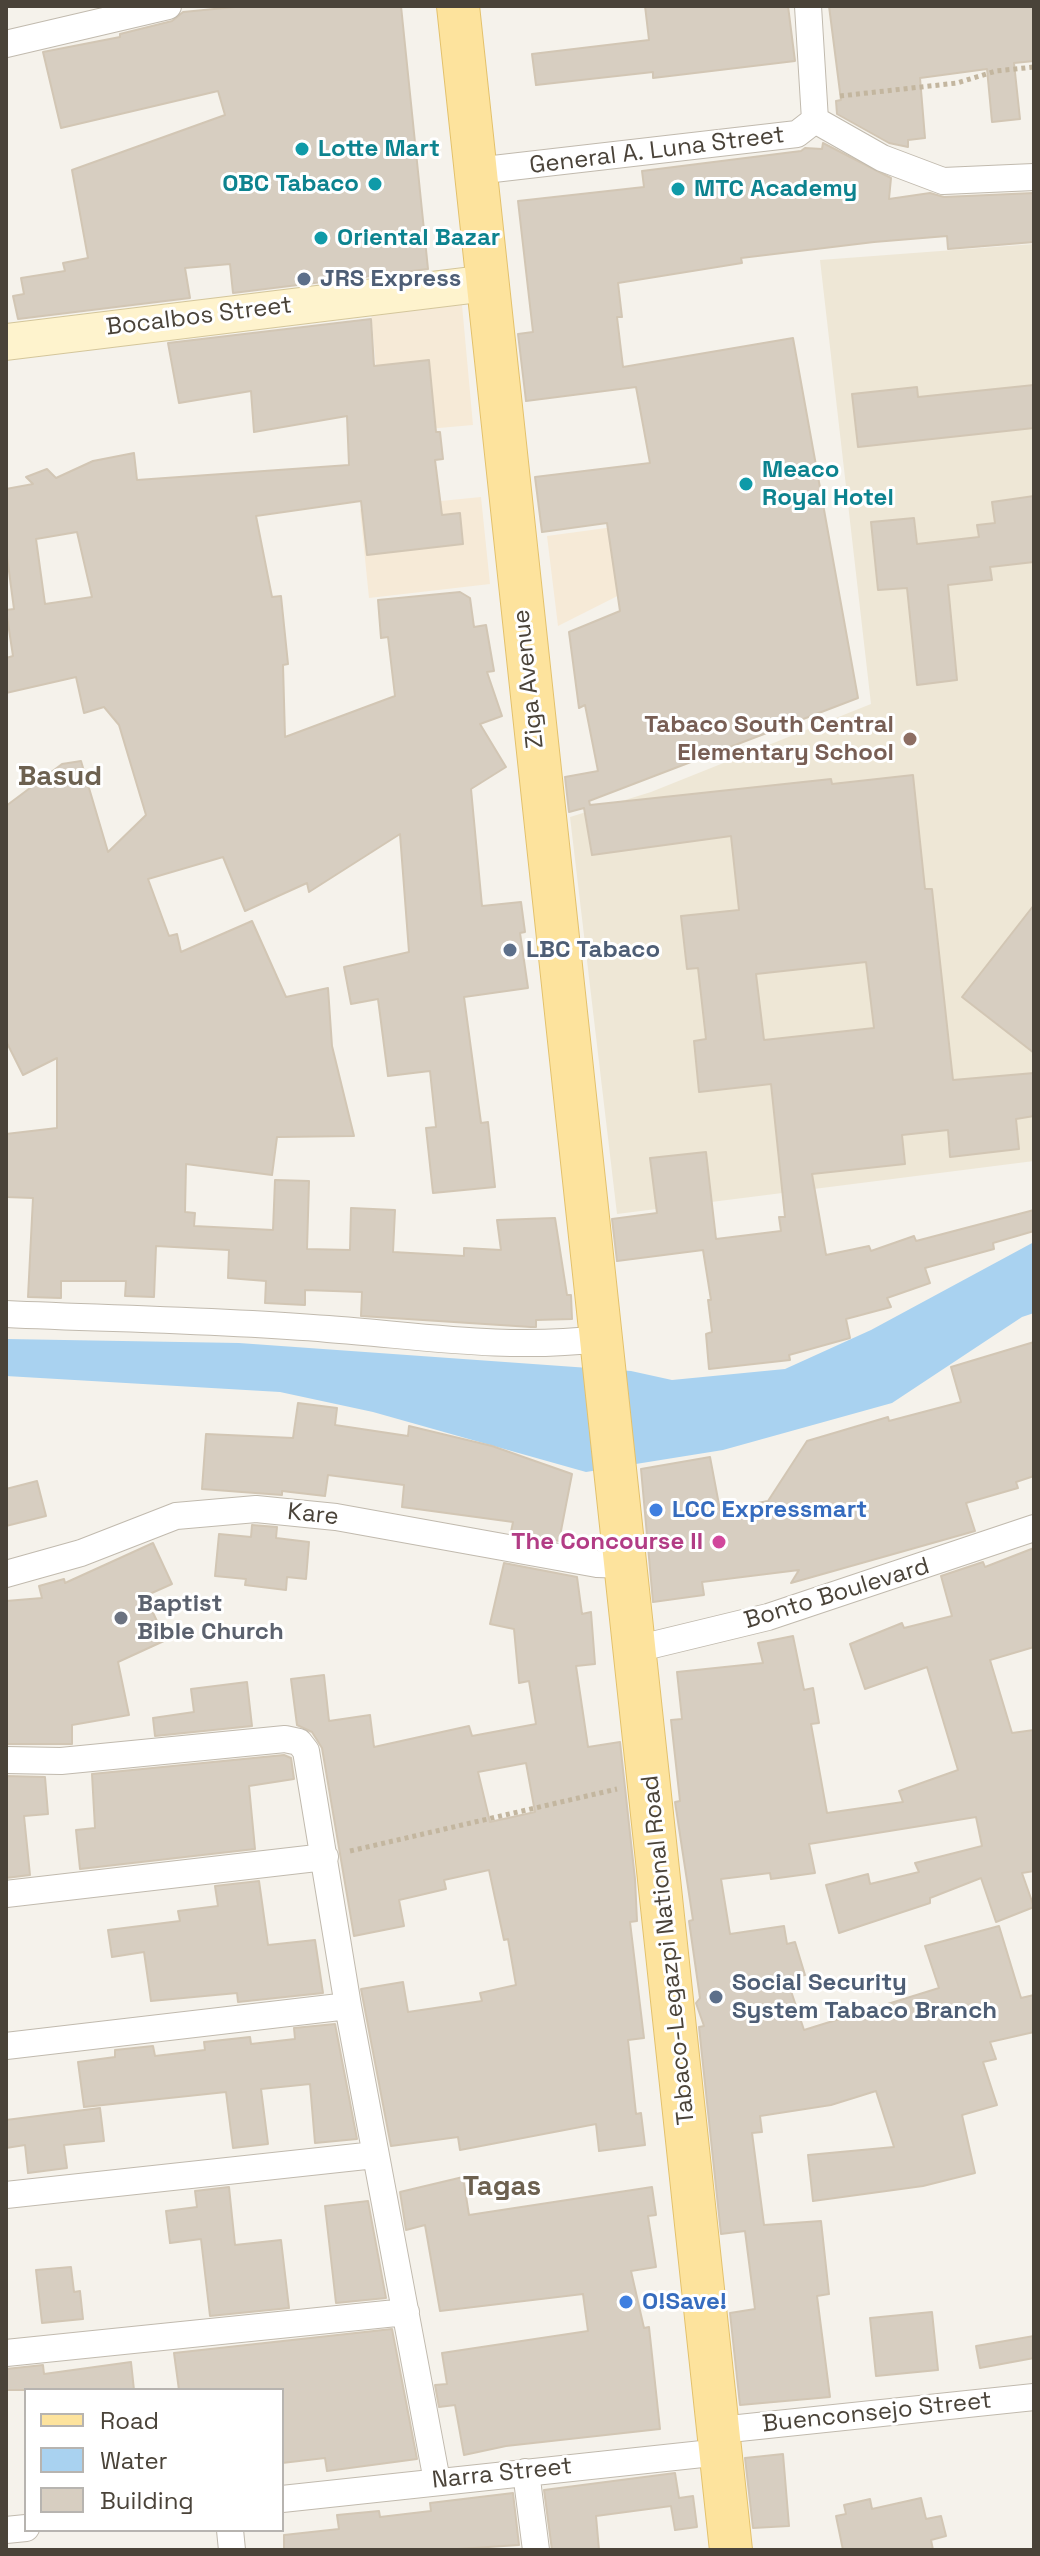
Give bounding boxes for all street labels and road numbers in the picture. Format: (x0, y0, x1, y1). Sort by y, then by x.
street label: General A. Luna Street (528, 121, 786, 181)
street label: Bocalbos Street (104, 291, 294, 343)
street label: Ziga Avenue (507, 608, 551, 750)
street label: Kare (286, 1498, 340, 1532)
street label: Bonto Boulevard (741, 1552, 933, 1636)
street label: Tabaco-Legazpi National Road (636, 1774, 702, 2126)
street label: Buenconsejo Street (761, 2387, 993, 2439)
street label: Narra Street (431, 2452, 573, 2496)

